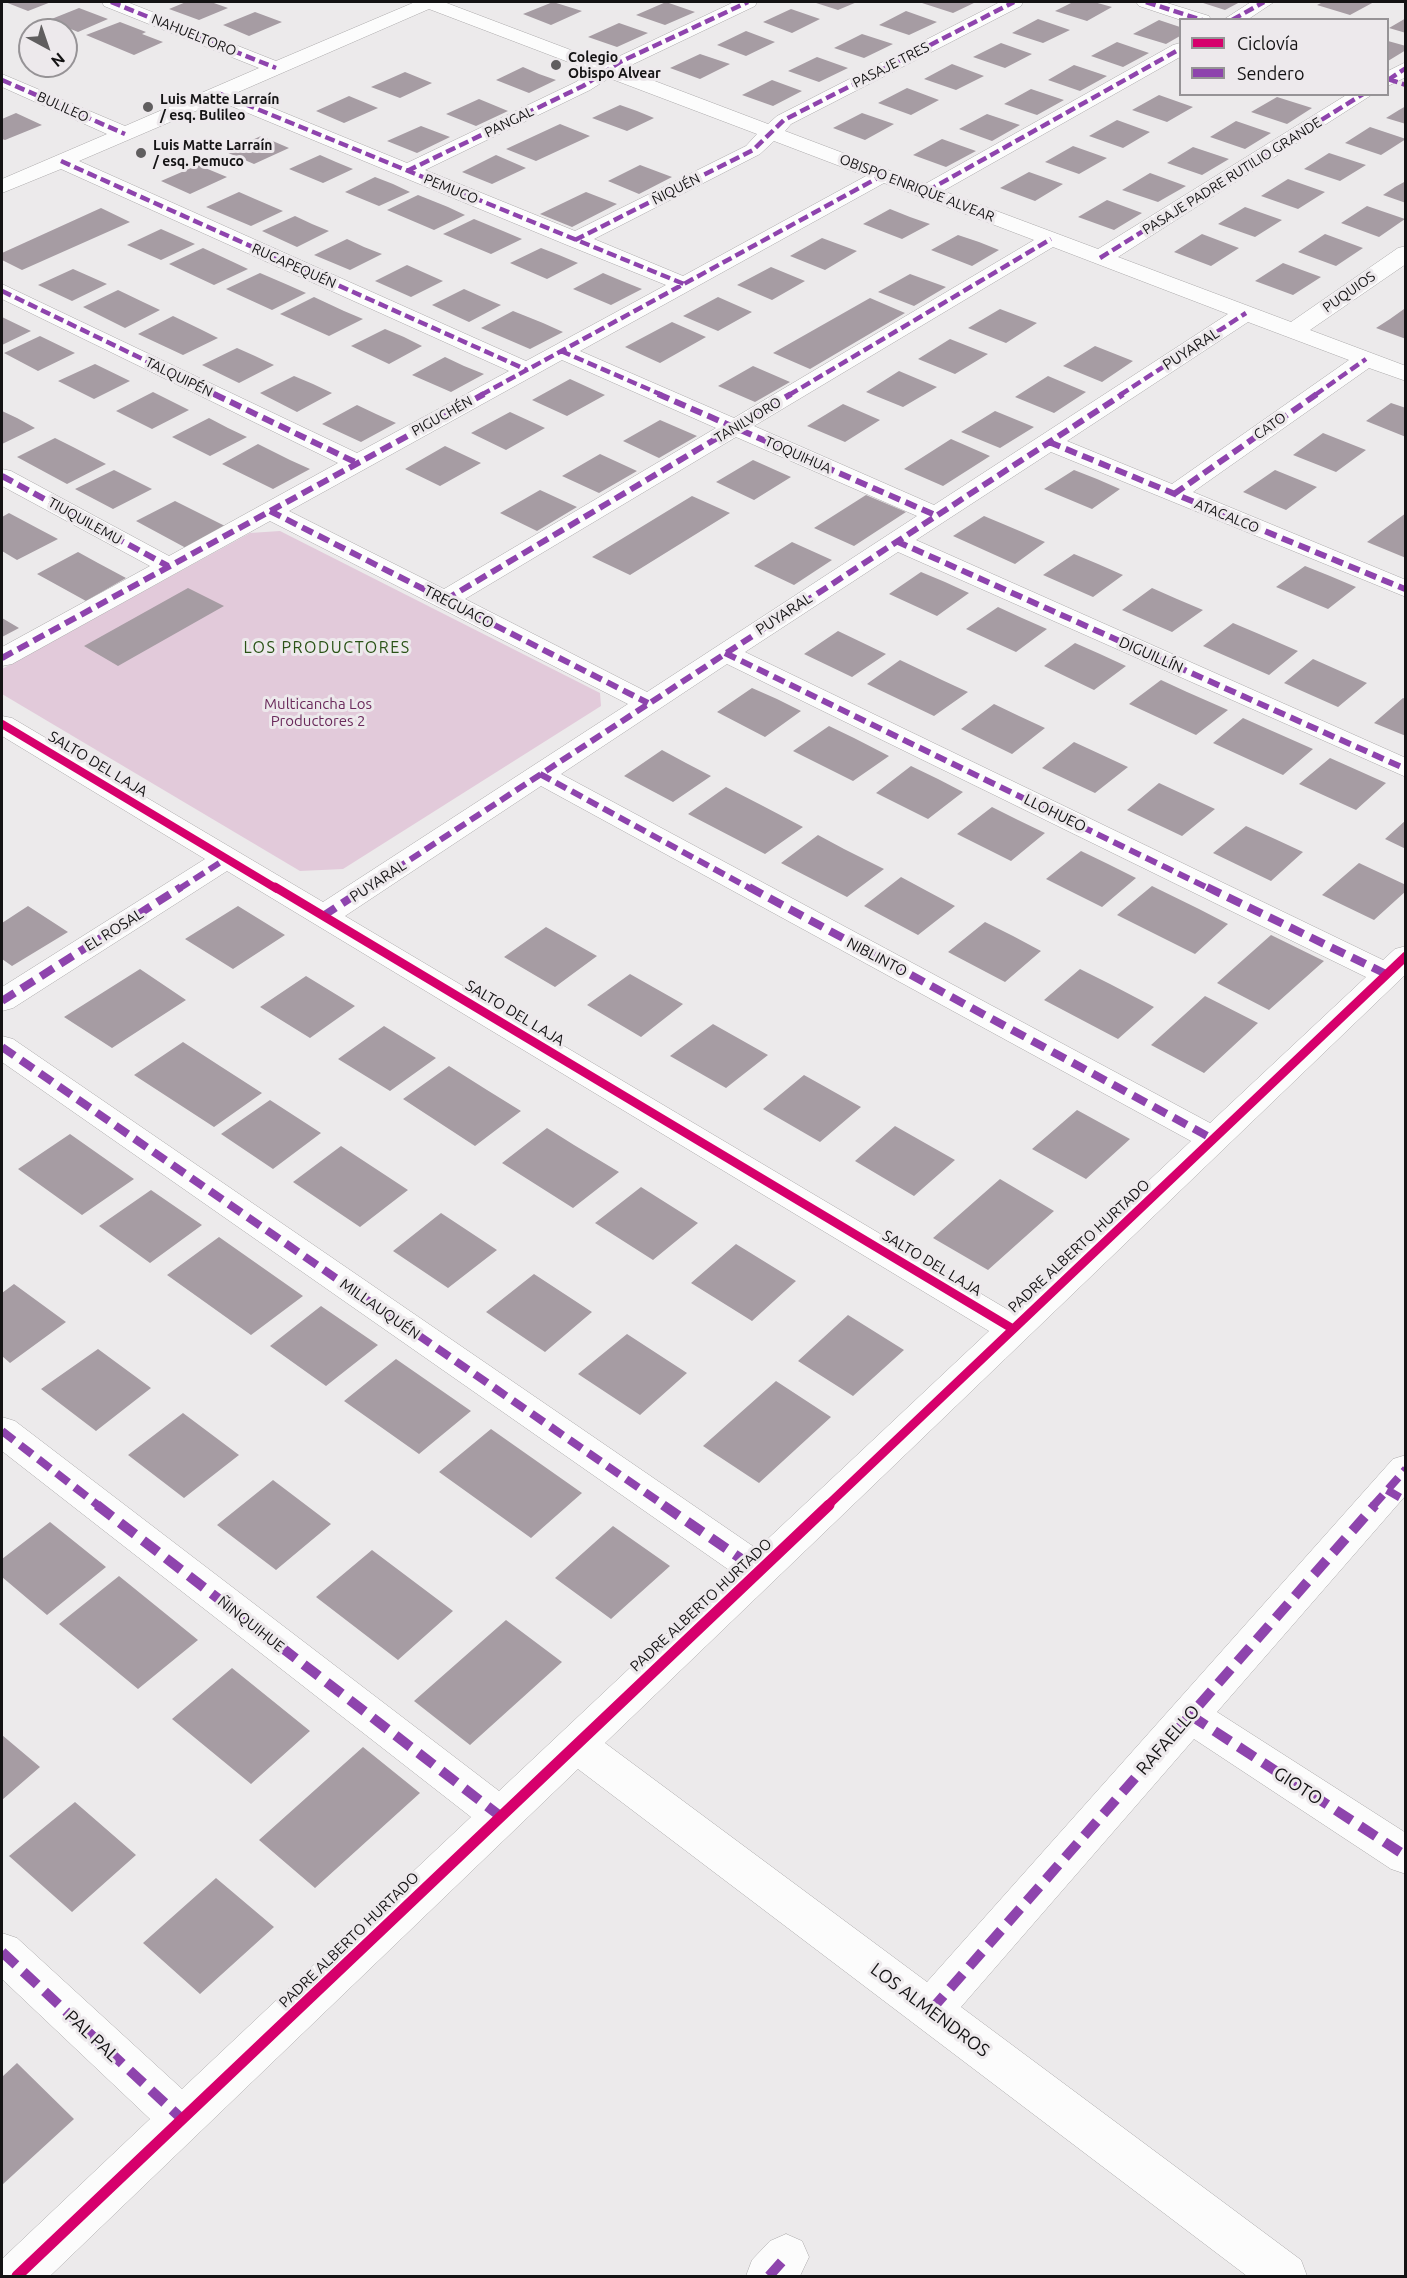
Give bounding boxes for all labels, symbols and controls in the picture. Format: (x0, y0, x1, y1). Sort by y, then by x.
street label: NAHUELTORO (149, 10, 239, 60)
north arrow (18, 18, 78, 78)
legend (1179, 18, 1389, 96)
text: Ciclovía (1237, 33, 1298, 53)
street label: PASAJE TRES (850, 39, 932, 91)
place label: Colegio Obispo Alvear (568, 49, 661, 82)
text: N (48, 50, 69, 71)
marker: Colegio Obispo Alvear (549, 58, 563, 72)
text: Sendero (1237, 63, 1304, 83)
street label: BULILEO (35, 88, 91, 126)
place label: Luis Matte Larraín / esq. Bulileo (160, 91, 280, 124)
marker: Luis Matte Larraín / esq. Bulileo (141, 100, 155, 114)
street label: PANGAL (482, 103, 536, 141)
street label: PASAJE PADRE RUTILIO GRANDE (1139, 114, 1325, 238)
place label: Luis Matte Larraín / esq. Pemuco (153, 137, 273, 170)
marker: Luis Matte Larraín / esq. Pemuco (134, 146, 148, 160)
street label: OBISPO ENRIQUE ALVEAR (837, 151, 997, 225)
street label: PEMUCO (421, 170, 481, 208)
street label: ÑIQUÉN (649, 170, 703, 208)
street label: RUCAPEQUÉN (249, 240, 339, 292)
street label: PUQUIOS (1320, 268, 1378, 316)
street label: PUYARAL (1159, 324, 1223, 374)
street label: TALQUIPÉN (143, 353, 215, 401)
street label: PIGUCHÉN (409, 392, 475, 440)
street label: TANILVORO (712, 394, 784, 446)
street label: CATO (1251, 409, 1289, 443)
street label: TOQUIHUA (762, 433, 834, 477)
street label: TIUQUILEMU (45, 494, 125, 548)
street label: ATACALCO (1192, 495, 1262, 537)
street label: TREGUACO (421, 582, 497, 632)
street label: PUYARAL (752, 589, 816, 639)
street label: DIGUILLÍN (1116, 633, 1186, 677)
district label: LOS PRODUCTORES (243, 638, 411, 658)
park label: Multicancha Los Productores 2 (264, 695, 372, 730)
street label: SALTO DEL LAJA (45, 727, 151, 801)
street label: LLOHUEO (1021, 790, 1089, 836)
street label: PUYARAL (346, 856, 410, 906)
street label: EL ROSAL (81, 905, 147, 955)
street label: NIBLINTO (844, 934, 910, 980)
street label: SALTO DEL LAJA (462, 976, 568, 1050)
street label: PADRE ALBERTO HURTADO (1004, 1176, 1154, 1316)
street label: SALTO DEL LAJA (879, 1226, 985, 1300)
street label: MILLAUQUÉN (337, 1275, 423, 1343)
street label: PADRE ALBERTO HURTADO (626, 1535, 776, 1675)
street label: ÑINQUIHUE (214, 1592, 288, 1656)
street label: RAFAELLO (1132, 1701, 1204, 1779)
street label: GIOTO (1270, 1762, 1326, 1810)
street label: PADRE ALBERTO HURTADO (275, 1868, 423, 2012)
street label: LOS ALMENDROS (866, 1958, 994, 2062)
street label: PAL PAL (61, 2006, 123, 2066)

